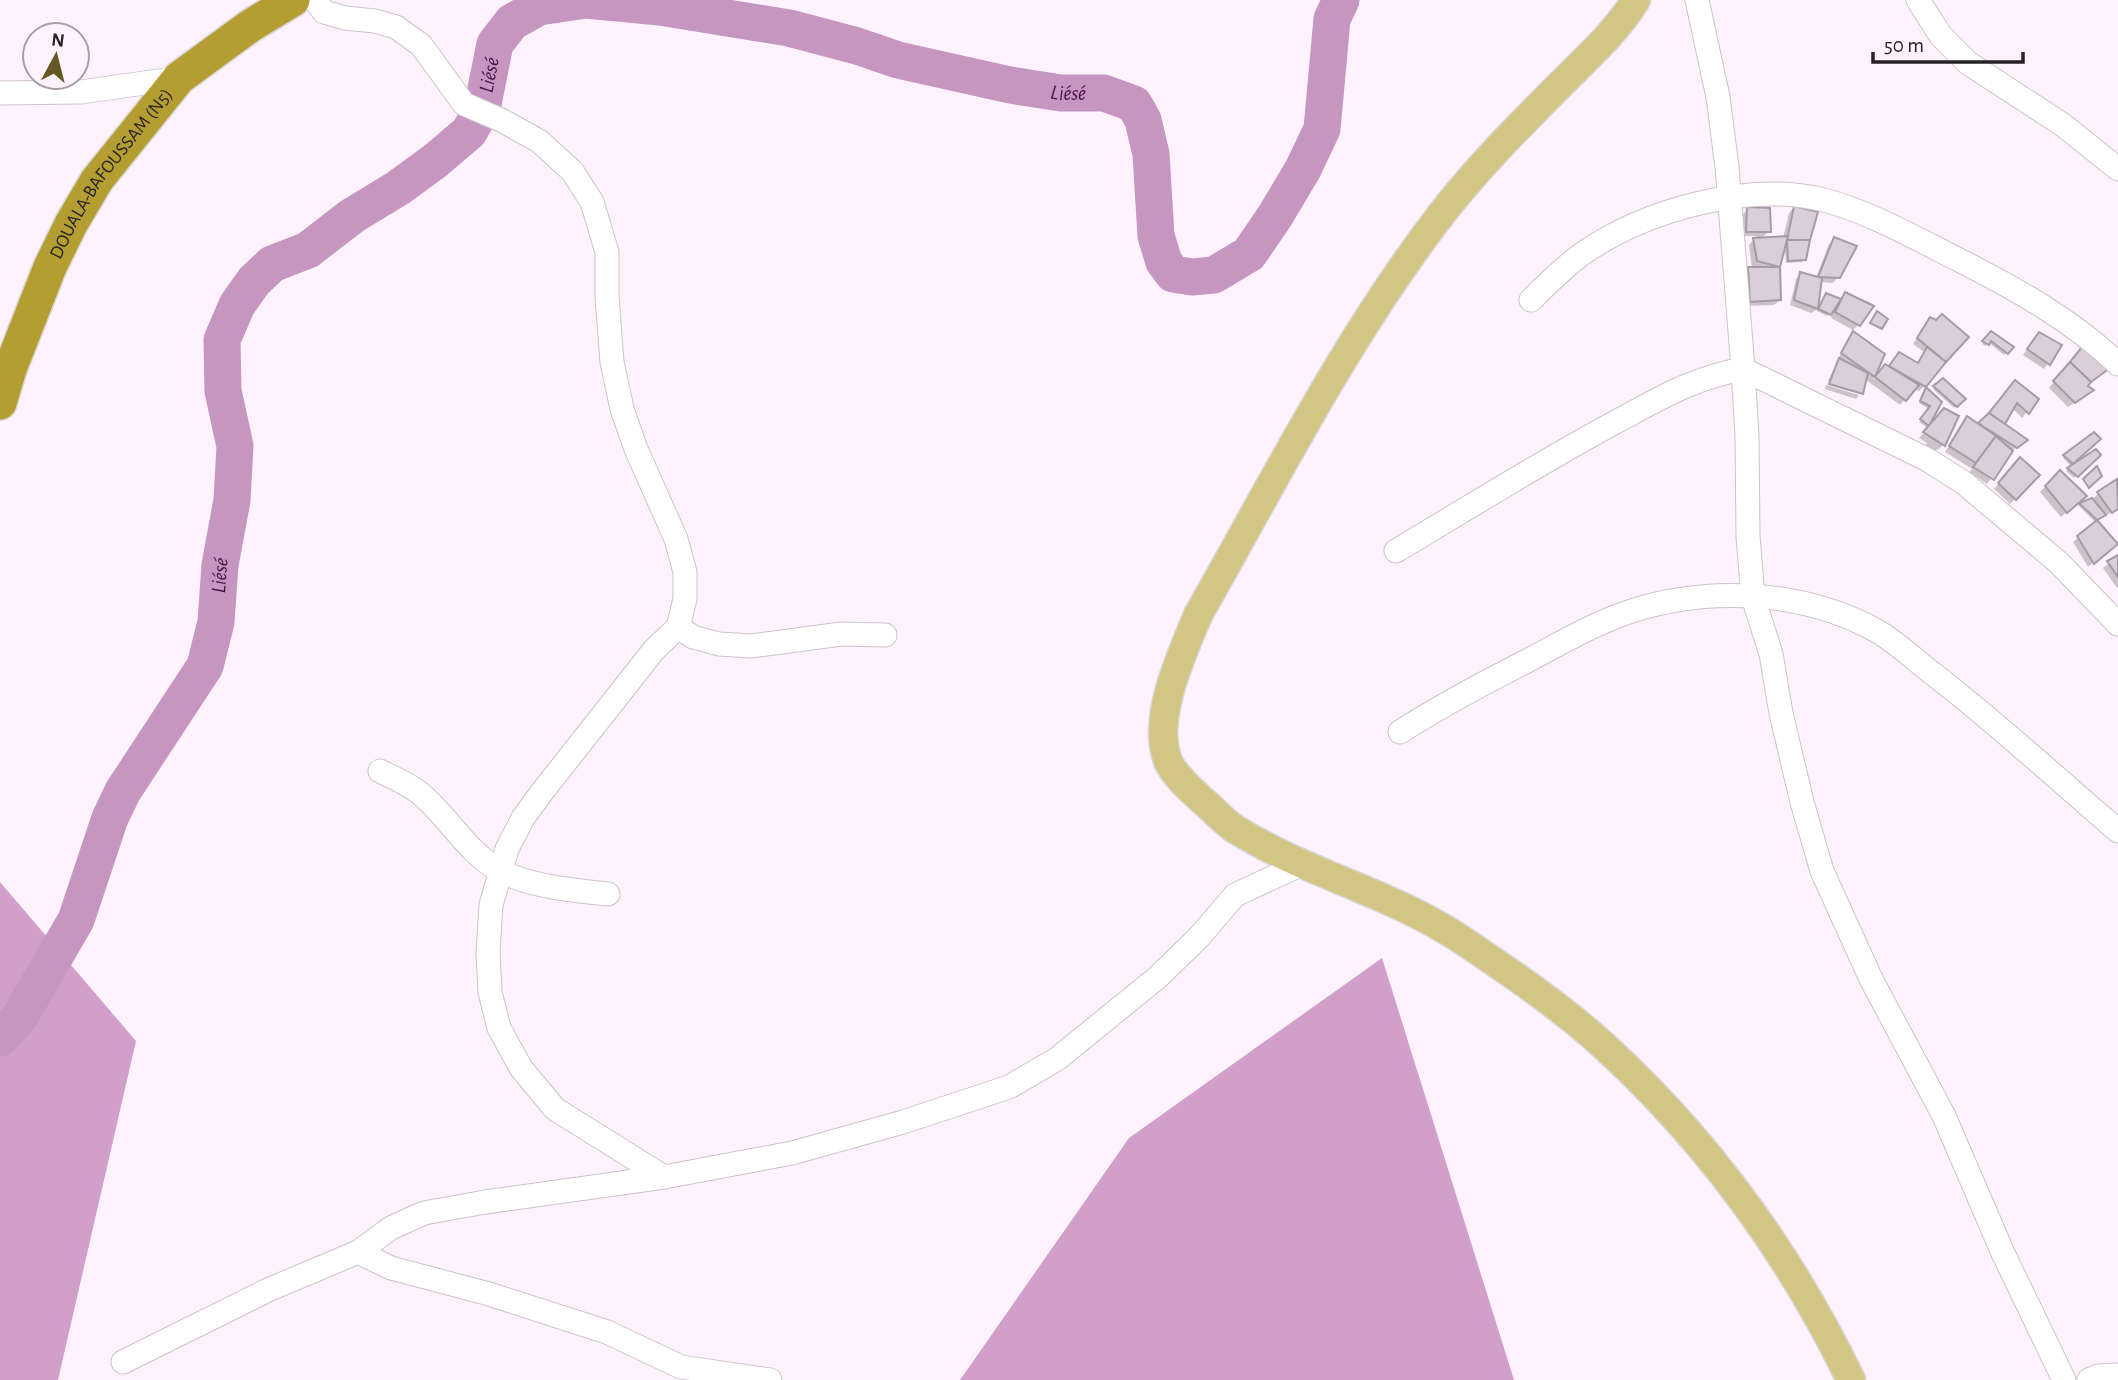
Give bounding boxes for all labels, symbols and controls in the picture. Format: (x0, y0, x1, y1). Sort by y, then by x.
north arrow (21, 21, 91, 91)
scale bar (1873, 21, 2024, 65)
text: N (50, 30, 66, 51)
text: 50 m (1884, 35, 1924, 56)
water label: Liésé (475, 55, 503, 94)
water label: Liésé (1049, 81, 1086, 104)
street label: DOUALA-BAFOUSSAM (N5) (46, 85, 176, 262)
water label: Liésé (208, 556, 232, 594)

